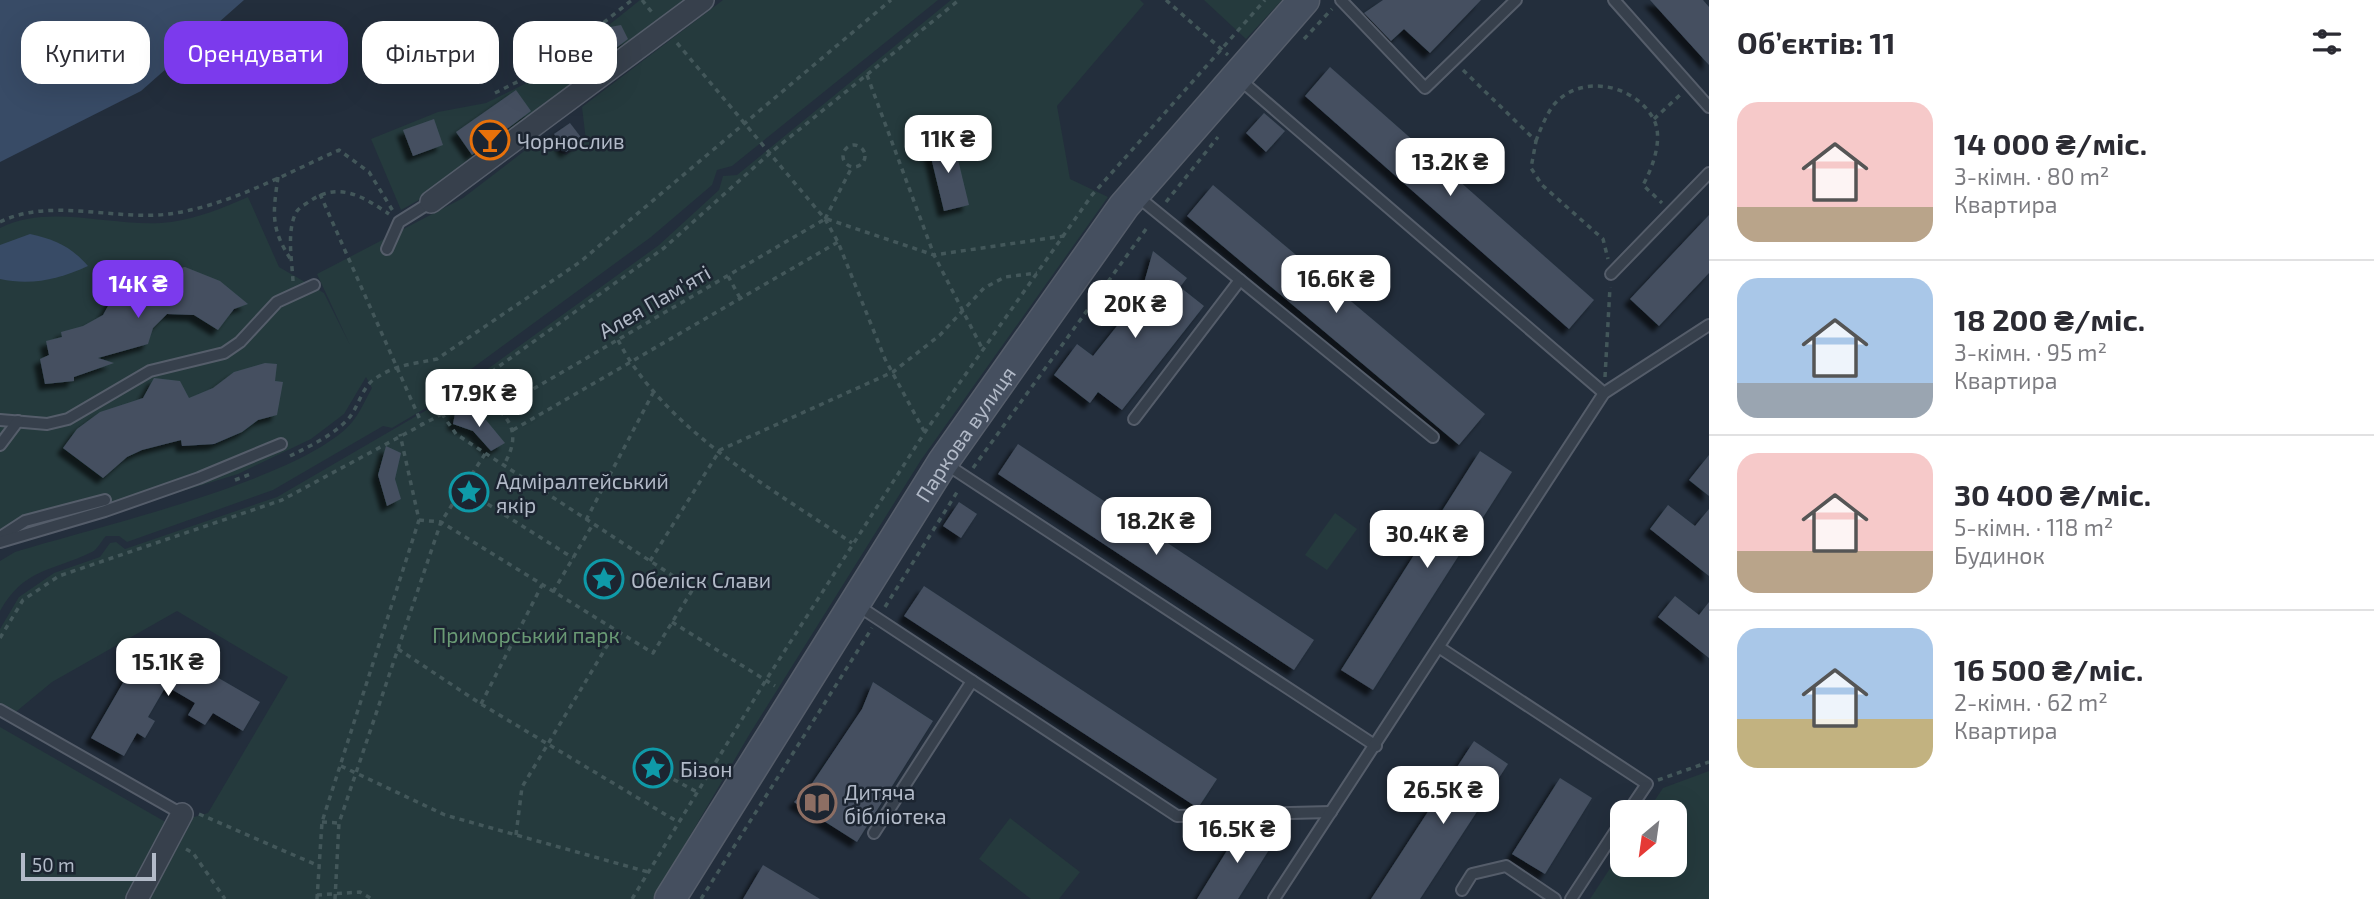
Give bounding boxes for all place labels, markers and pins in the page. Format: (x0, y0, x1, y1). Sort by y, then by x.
pin: 11K ₴ (899, 116, 997, 175)
bar icon: Чорнослив (469, 119, 511, 161)
place label: Чорнослив (517, 128, 625, 153)
pin: 13.2K ₴ (1385, 138, 1515, 198)
pin: 16.6K ₴ (1271, 256, 1401, 315)
pin: 14K ₴ (89, 260, 187, 320)
pin: 20K ₴ (1086, 280, 1184, 340)
pin: 17.9K ₴ (414, 370, 544, 429)
place label: Адміралтейський якір (496, 468, 669, 517)
place icon: Адміралтейський якір (448, 471, 490, 513)
pin: 18.2K ₴ (1091, 498, 1221, 557)
pin: 30.4K ₴ (1362, 510, 1492, 570)
place icon: Обеліск Cлави (583, 558, 625, 600)
place label: Обеліск Cлави (631, 567, 771, 592)
pin: 15.1K ₴ (103, 638, 233, 698)
place icon: Бізон (632, 747, 674, 789)
place label: Бізон (680, 756, 732, 781)
pin: 26.5K ₴ (1378, 766, 1508, 826)
place label: Дитяча бібліотека (844, 779, 947, 828)
library icon: Дитяча бібліотека (796, 782, 838, 824)
pin: 16.5K ₴ (1172, 806, 1302, 865)

